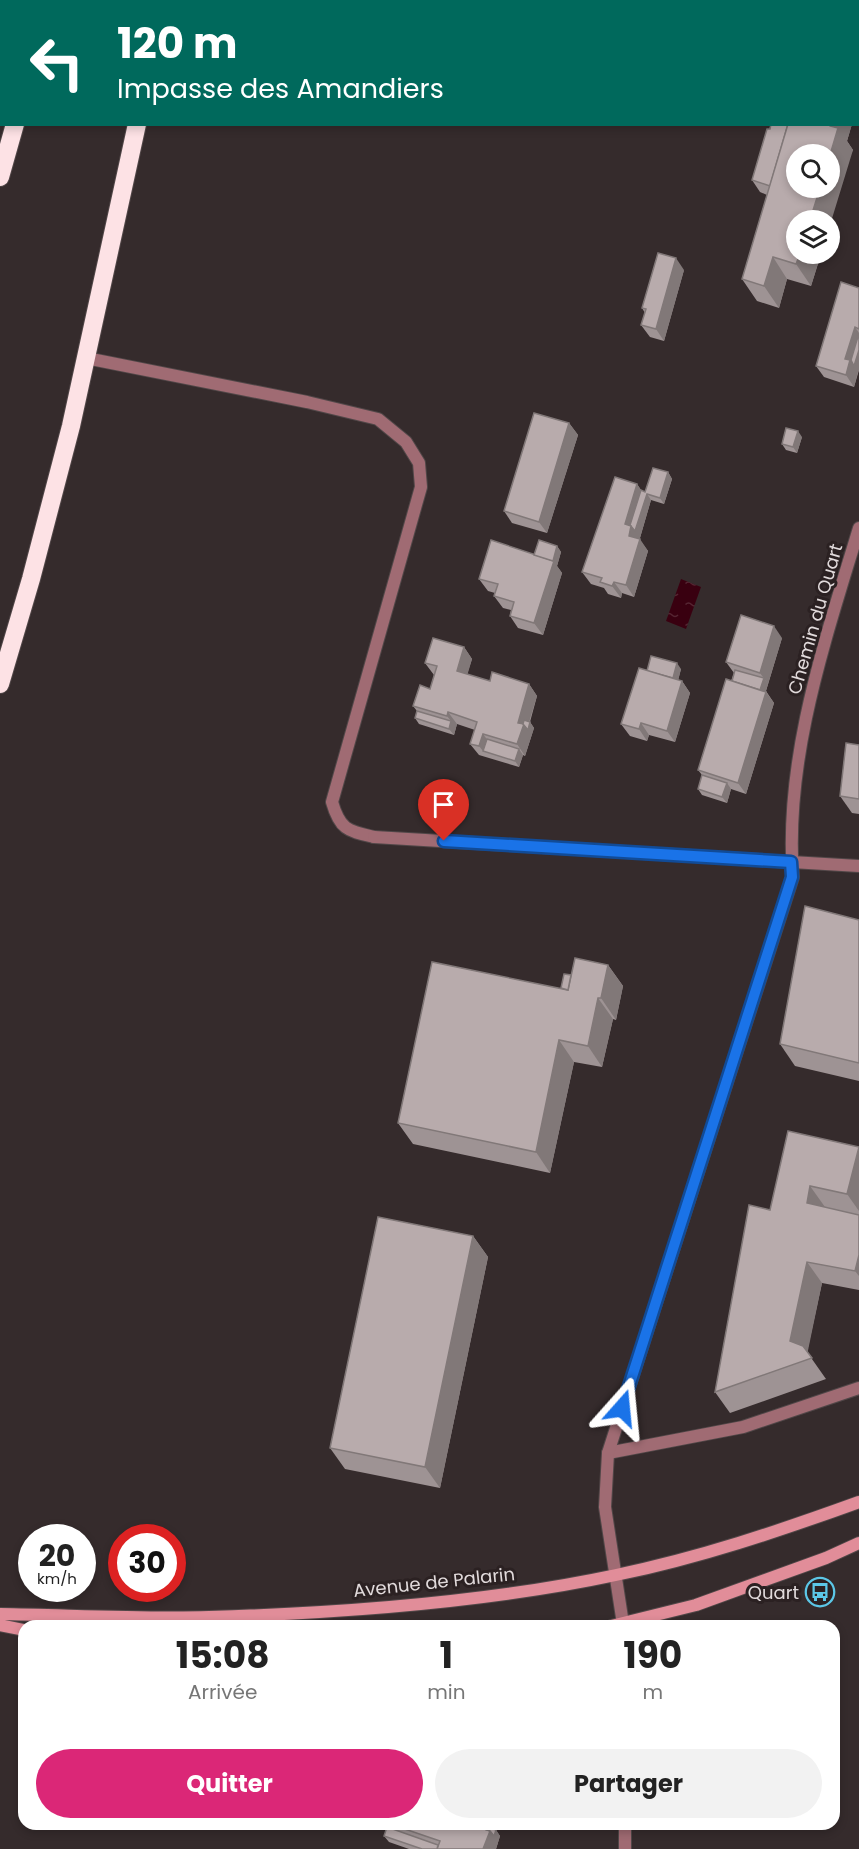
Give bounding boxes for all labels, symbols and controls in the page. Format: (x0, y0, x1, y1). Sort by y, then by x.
text: 120 m (117, 14, 238, 73)
icon: left (18, 24, 96, 102)
text: Impasse des Amandiers (117, 70, 444, 107)
map controls (786, 144, 840, 264)
button: search (786, 144, 840, 198)
button: layers (786, 210, 840, 264)
street label: Chemin du Quart (782, 541, 848, 697)
pin (418, 779, 469, 841)
icon: arrive (427, 788, 460, 821)
position arrow (590, 1376, 654, 1440)
speed limit sign: 30 (108, 1524, 186, 1602)
text: 20 (39, 1534, 75, 1577)
street label: Avenue de Palarin (352, 1561, 516, 1603)
text: km/h (37, 1568, 77, 1589)
bus stop icon: Quart (804, 1576, 836, 1608)
place label: Quart (748, 1580, 799, 1605)
text: 15:08 (176, 1630, 270, 1681)
text: 1 (440, 1630, 453, 1681)
text: 190 (623, 1630, 682, 1681)
text: Arrivée (188, 1678, 257, 1706)
text: min (427, 1678, 466, 1706)
text: m (642, 1678, 663, 1706)
button: Quitter (36, 1749, 423, 1818)
button: Partager (435, 1749, 822, 1818)

